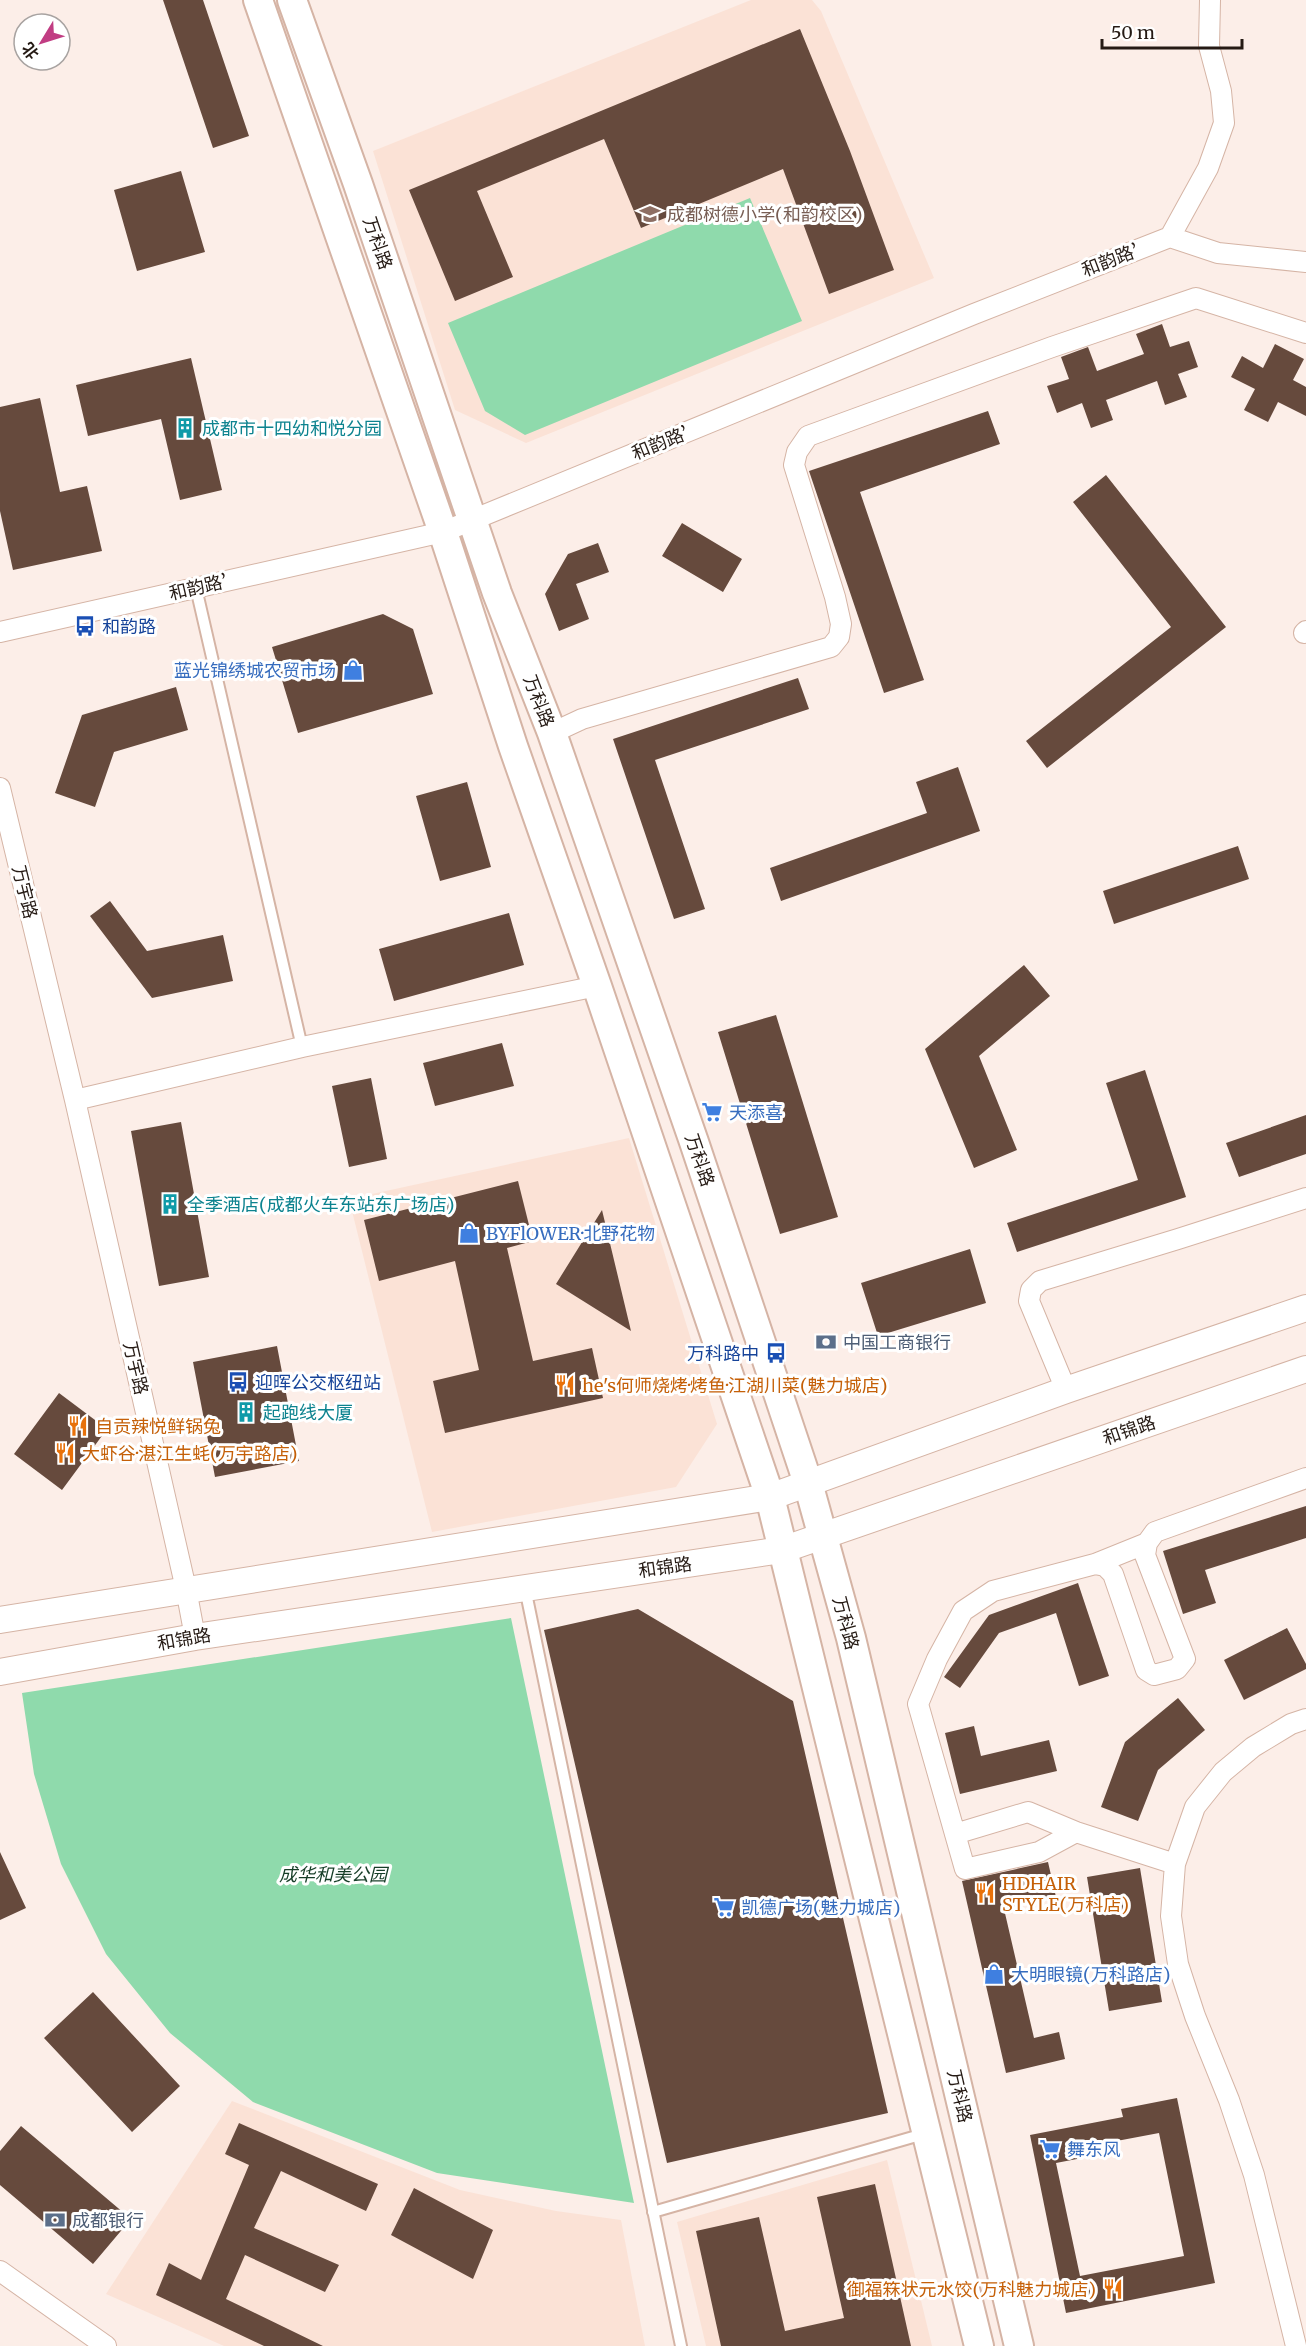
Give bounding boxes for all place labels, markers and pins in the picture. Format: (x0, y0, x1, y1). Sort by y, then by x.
school or university icon: 成都树德小学(和韵校区) (638, 202, 662, 226)
place label: 成都树德小学(和韵校区) (667, 203, 862, 226)
building icon: 成都市十四幼和悦分园 (173, 416, 197, 440)
place label: 成都市十四幼和悦分园 (202, 417, 382, 440)
bus stop icon: 和韵路 (73, 614, 97, 638)
place label: 和韵路 (102, 615, 156, 638)
shop icon: 蓝光锦绣城农贸市场 (341, 658, 365, 682)
place label: 蓝光锦绣城农贸市场 (174, 659, 336, 682)
supermarket icon: 天添喜 (700, 1100, 724, 1124)
place label: 天添喜 (729, 1101, 783, 1124)
building icon: 全季酒店(成都火车东站东广场店) (158, 1192, 182, 1216)
place label: 全季酒店(成都火车东站东广场店) (187, 1193, 454, 1216)
shop icon: BYFlOWER·北野花物 (457, 1221, 481, 1245)
place label: BYFlOWER·北野花物 (486, 1222, 655, 1245)
bank icon: 中国工商银行 (814, 1330, 838, 1354)
place label: 中国工商银行 (843, 1331, 951, 1354)
bus stop icon: 万科路中 (764, 1341, 788, 1365)
place label: 万科路中 (687, 1342, 759, 1365)
bus stop icon: 迎晖公交枢纽站 (226, 1370, 250, 1394)
place label: 迎晖公交枢纽站 (255, 1371, 381, 1394)
restaurant icon: he's何师烧烤·烤鱼·江湖川菜(魅力城店) (553, 1373, 577, 1397)
place label: he's何师烧烤·烤鱼·江湖川菜(魅力城店) (582, 1374, 888, 1397)
building icon: 起跑线大厦 (234, 1400, 258, 1424)
place label: 起跑线大厦 (263, 1401, 353, 1424)
restaurant icon: 自贡辣悦鲜锅兔 (66, 1414, 90, 1438)
place label: 自贡辣悦鲜锅兔 (95, 1415, 221, 1438)
restaurant icon: 大虾谷·湛江生蚝(万宇路店) (53, 1441, 77, 1465)
place label: 大虾谷·湛江生蚝(万宇路店) (82, 1442, 298, 1465)
place label: HDHAIR STYLE(万科店) (1002, 1872, 1129, 1916)
restaurant icon: HDHAIR STYLE(万科店) (973, 1881, 997, 1905)
supermarket icon: 凯德广场(魅力城店) (712, 1895, 736, 1919)
place label: 凯德广场(魅力城店) (741, 1896, 900, 1919)
shop icon: 大明眼镜(万科路店) (982, 1962, 1006, 1986)
place label: 大明眼镜(万科路店) (1011, 1963, 1170, 1986)
supermarket icon: 舞东风 (1038, 2137, 1062, 2161)
place label: 舞东风 (1067, 2138, 1121, 2161)
bank icon: 成都银行 (43, 2208, 67, 2232)
place label: 成都银行 (72, 2209, 144, 2232)
restaurant icon: 御福箖状元水饺(万科魅力城店) (1101, 2277, 1125, 2301)
place label: 御福箖状元水饺(万科魅力城店) (847, 2278, 1096, 2301)

